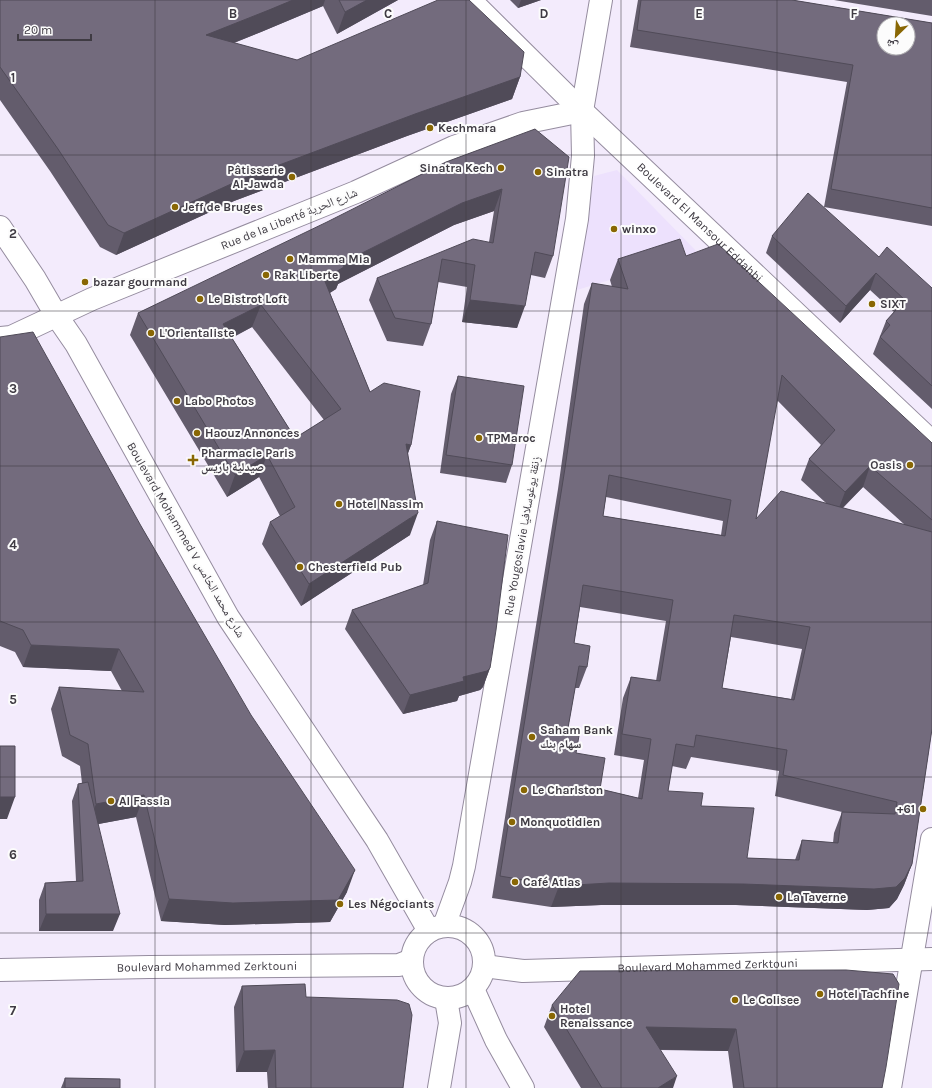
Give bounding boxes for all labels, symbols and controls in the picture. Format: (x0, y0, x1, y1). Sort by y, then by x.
text: B (229, 6, 237, 21)
text: C (384, 6, 392, 21)
text: D (540, 6, 549, 21)
text: E (695, 6, 703, 21)
text: F (850, 6, 858, 21)
scale bar (18, 16, 91, 42)
north arrow (876, 16, 916, 56)
text: 20 m (24, 23, 52, 37)
text: ش (884, 35, 900, 53)
text: 1 (11, 70, 15, 85)
place label: Kechmara (438, 121, 496, 135)
marker: Kechmara (425, 123, 435, 133)
street label: Boulevard El Mansour Eddahbi (634, 160, 766, 285)
place label: Sinatra Kech (419, 161, 493, 175)
place label: Pâtisserie Al-Jawda (227, 163, 284, 191)
marker: Sinatra Kech (496, 163, 506, 173)
place label: Sinatra (546, 165, 589, 179)
marker: Sinatra (533, 167, 543, 177)
marker: Pâtisserie Al-Jawda (287, 172, 297, 182)
street label: Rue de la Liberté شارع الحرية (219, 185, 360, 254)
place label: Jeff de Bruges (183, 200, 263, 214)
marker: Jeff de Bruges (170, 202, 180, 212)
place label: winxo (622, 222, 656, 236)
marker: winxo (609, 224, 619, 234)
text: 2 (9, 226, 17, 241)
place label: Mamma Mia (298, 252, 370, 266)
marker: Mamma Mia (285, 254, 295, 264)
place label: Rak Liberte (274, 268, 338, 282)
marker: Rak Liberte (261, 270, 271, 280)
place label: bazar gourmand (93, 275, 187, 289)
marker: bazar gourmand (80, 277, 90, 287)
place label: Le Bistrot Loft (208, 292, 288, 306)
marker: Le Bistrot Loft (195, 294, 205, 304)
place label: SIXT (880, 297, 907, 311)
marker: SIXT (867, 299, 877, 309)
place label: L'Orientaliste (159, 326, 235, 340)
marker: L'Orientaliste (146, 328, 156, 338)
text: 3 (9, 381, 17, 396)
place label: Labo Photos (185, 394, 254, 408)
marker: Labo Photos (172, 396, 182, 406)
place label: Haouz Annonces (205, 426, 300, 440)
marker: Haouz Annonces (192, 428, 202, 438)
place label: TPMaroc (487, 431, 536, 445)
marker: TPMaroc (474, 433, 484, 443)
street label: Boulevard Mohammed V شارع محمد الخامس (123, 440, 248, 641)
place label: Pharmacie Paris صيدلية باريس (201, 446, 294, 475)
marker: Pharmacie Paris صيدلية باريس (188, 455, 198, 465)
street label: Rue Yougoslavie زنقة يوغوسلافيا (501, 455, 543, 617)
place label: Oasis (870, 458, 902, 472)
marker: Oasis (905, 460, 915, 470)
place label: Hotel Nassim (347, 497, 424, 511)
marker: Hotel Nassim (334, 499, 344, 509)
text: 4 (9, 537, 17, 552)
place label: Chesterfield Pub (308, 560, 402, 574)
marker: Chesterfield Pub (295, 562, 305, 572)
text: 5 (9, 692, 17, 707)
place label: Saham Bank سهام بنك (540, 723, 613, 752)
marker: Saham Bank سهام بنك (527, 732, 537, 742)
place label: Le Charlston (532, 783, 603, 797)
marker: Le Charlston (519, 785, 529, 795)
place label: Al Fassia (119, 794, 170, 808)
marker: Al Fassia (106, 796, 116, 806)
place label: +61 (897, 802, 915, 816)
marker: +61 (918, 804, 928, 814)
place label: Monquotidien (520, 815, 600, 829)
marker: Monquotidien (507, 817, 517, 827)
text: 6 (9, 847, 17, 862)
place label: Café Atlas (523, 875, 581, 889)
marker: Café Atlas (510, 877, 520, 887)
place label: La Taverne (787, 890, 846, 904)
marker: La Taverne (774, 892, 784, 902)
place label: Les Négociants (348, 897, 434, 911)
marker: Les Négociants (335, 899, 345, 909)
street label: Boulevard Mohammed Zerktouni (617, 956, 798, 975)
street label: Boulevard Mohammed Zerktouni (117, 959, 297, 975)
place label: Hotel Tachfine (828, 987, 909, 1001)
marker: Hotel Tachfine (815, 989, 825, 999)
place label: Le Colisee (743, 993, 799, 1007)
marker: Le Colisee (730, 995, 740, 1005)
place label: Hotel Renaissance (560, 1002, 632, 1030)
text: 7 (10, 1003, 17, 1018)
marker: Hotel Renaissance (547, 1011, 557, 1021)

